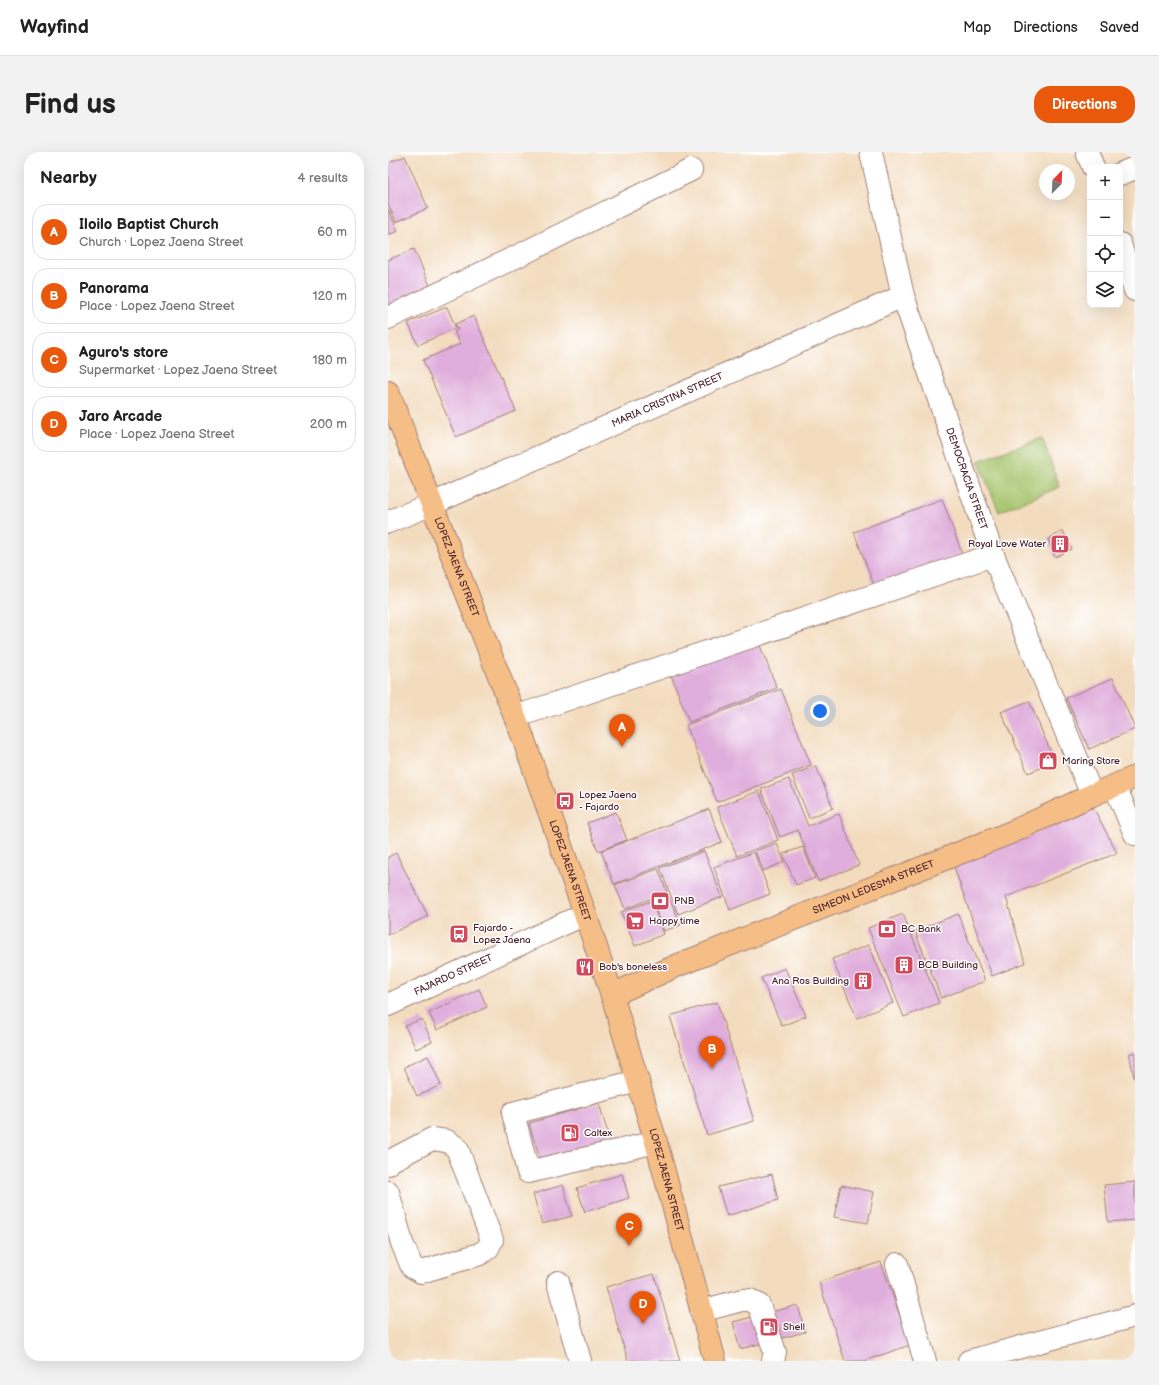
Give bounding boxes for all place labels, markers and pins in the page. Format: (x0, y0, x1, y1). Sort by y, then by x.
building icon: Royal Love Water (1049, 533, 1071, 555)
place label: Royal Love Water (968, 538, 1046, 550)
pin: A (609, 714, 635, 747)
shop icon: Maring Store (1037, 750, 1059, 772)
place label: Maring Store (1062, 755, 1120, 767)
place label: Lopez Jaena - Fajardo (579, 789, 637, 813)
bus stop icon: Lopez Jaena - Fajardo (554, 790, 576, 812)
bank icon: PNB (649, 890, 671, 912)
place label: PNB (674, 895, 695, 907)
supermarket icon: Happy time (624, 910, 646, 932)
place label: Happy time (649, 915, 700, 927)
bank icon: BC Bank (876, 918, 898, 940)
place label: Fajardo - Lopez Jaena (473, 922, 531, 946)
bus stop icon: Fajardo - Lopez Jaena (448, 923, 470, 945)
place label: BC Bank (901, 923, 941, 935)
building icon: BCB Building (893, 954, 915, 976)
restaurant icon: Bob's boneless (574, 956, 596, 978)
place label: BCB Building (918, 959, 978, 971)
place label: Bob's boneless (599, 961, 667, 973)
building icon: Ana Ros Building (852, 970, 874, 992)
place label: Ana Ros Building (772, 975, 849, 987)
pin: B (699, 1036, 725, 1069)
fuel station icon: Caltex (559, 1122, 581, 1144)
place label: Caltex (584, 1127, 613, 1139)
pin: C (616, 1213, 642, 1246)
pin: D (630, 1291, 656, 1324)
fuel station icon: Shell (758, 1316, 780, 1338)
place label: Shell (783, 1321, 805, 1333)

